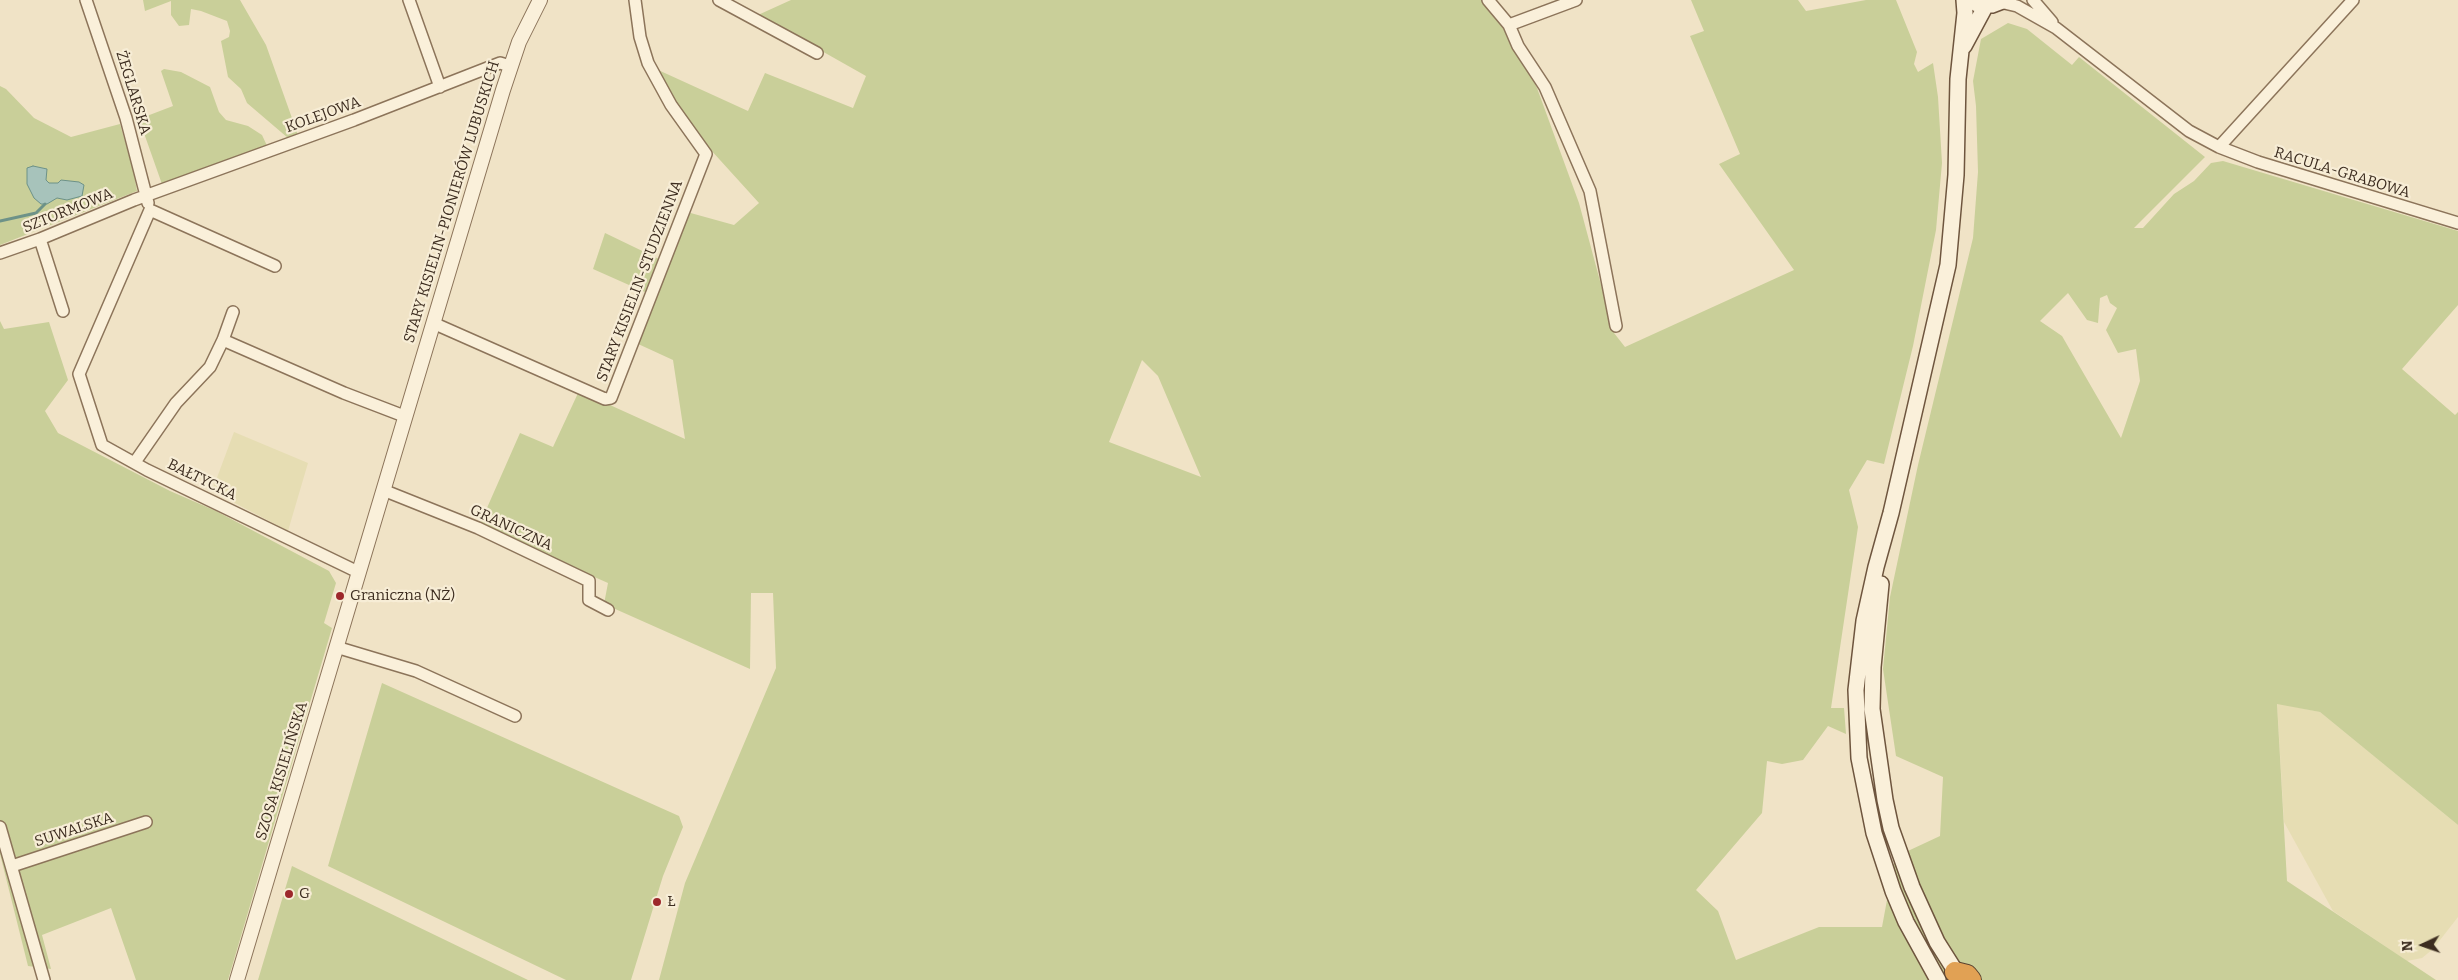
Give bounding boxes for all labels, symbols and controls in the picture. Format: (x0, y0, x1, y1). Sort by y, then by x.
street label: ŻEGLARSKA (112, 49, 154, 137)
street label: STARY KISIELIN-PIONIERÓW LUBUSKICH (400, 59, 504, 345)
street label: KOLEJOWA (283, 93, 363, 137)
street label: RACULA-GRABOWA (2272, 144, 2412, 202)
street label: STARY KISIELIN-STUDZIENNA (593, 177, 687, 385)
street label: SZTORMOWA (20, 185, 116, 237)
street label: BAŁTYCKA (164, 455, 240, 505)
street label: GRANICZNA (467, 501, 555, 555)
place label: Graniczna (NŻ) (350, 587, 455, 605)
marker: Graniczna (NŻ) (334, 590, 346, 602)
street label: SZOSA KISIELIŃSKA (252, 699, 312, 843)
street label: SUWALSKA (32, 809, 116, 851)
place label: G (299, 885, 310, 903)
marker: G (283, 888, 295, 900)
place label: Ł (667, 893, 676, 911)
marker: Ł (651, 896, 663, 908)
north arrow (2398, 920, 2448, 970)
text: N (2399, 940, 2416, 952)

